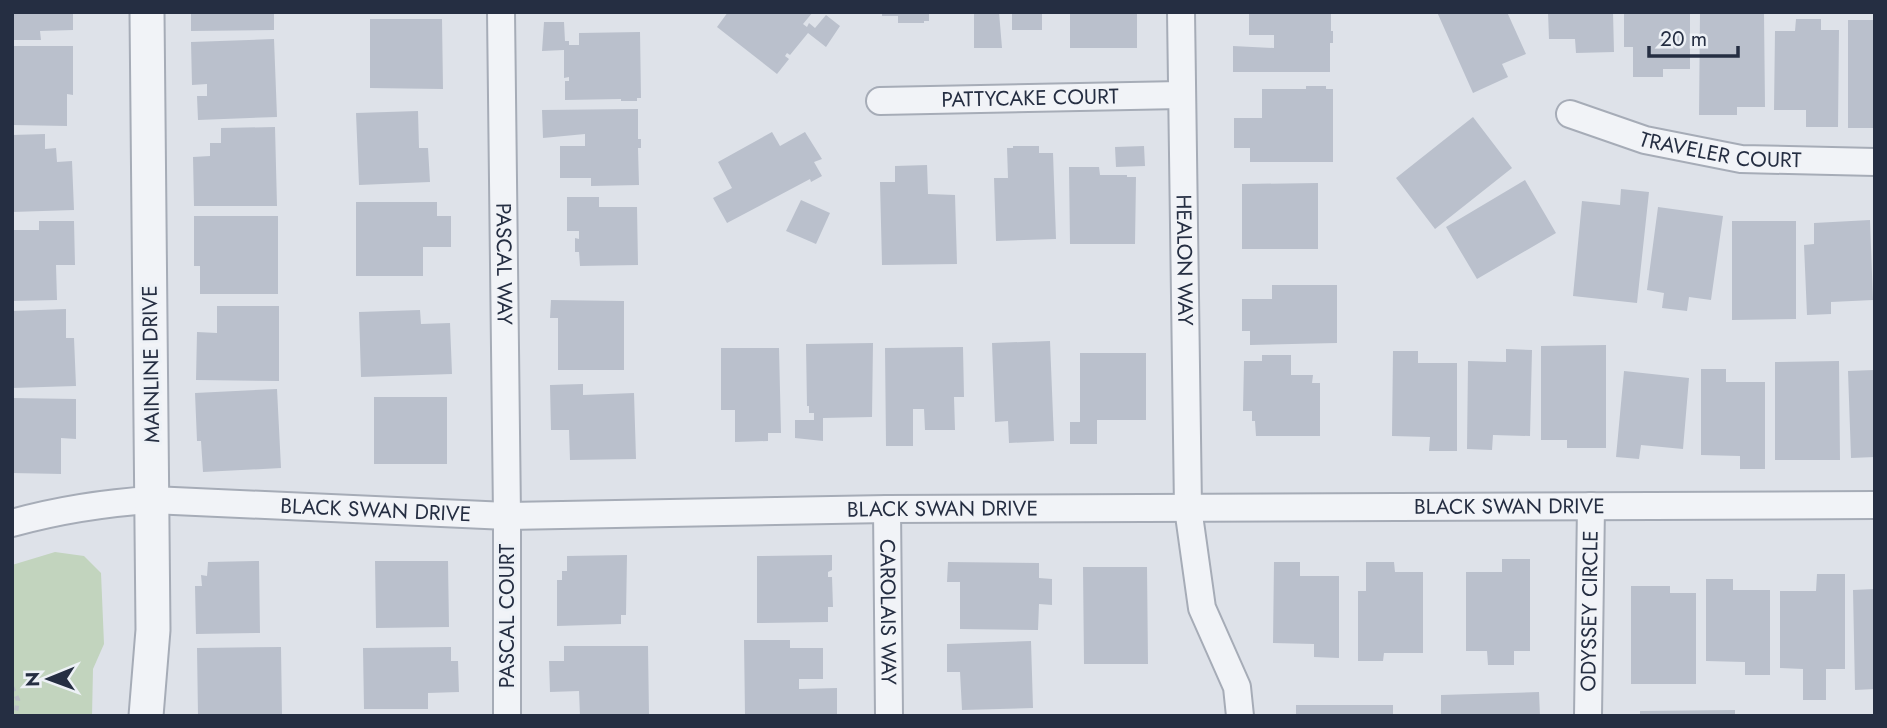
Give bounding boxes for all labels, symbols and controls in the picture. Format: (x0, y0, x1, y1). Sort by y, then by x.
scale bar (1649, 14, 1738, 58)
text: 20 m (1660, 24, 1707, 54)
street label: PATTYCAKE COURT (941, 81, 1119, 115)
street label: TRAVELER COURT (1635, 124, 1802, 175)
street label: HEALON WAY (1169, 194, 1200, 326)
street label: PASCAL WAY (488, 203, 520, 325)
street label: MAINLINE DRIVE (135, 285, 167, 443)
street label: BLACK SWAN DRIVE (280, 491, 472, 529)
street label: BLACK SWAN DRIVE (1414, 491, 1605, 522)
street label: BLACK SWAN DRIVE (847, 493, 1038, 525)
street label: ODYSSEY CIRCLE (1573, 530, 1606, 692)
street label: CAROLAIS WAY (872, 539, 904, 685)
street label: PASCAL COURT (492, 543, 522, 688)
north arrow (14, 644, 84, 714)
text: N (19, 672, 46, 687)

